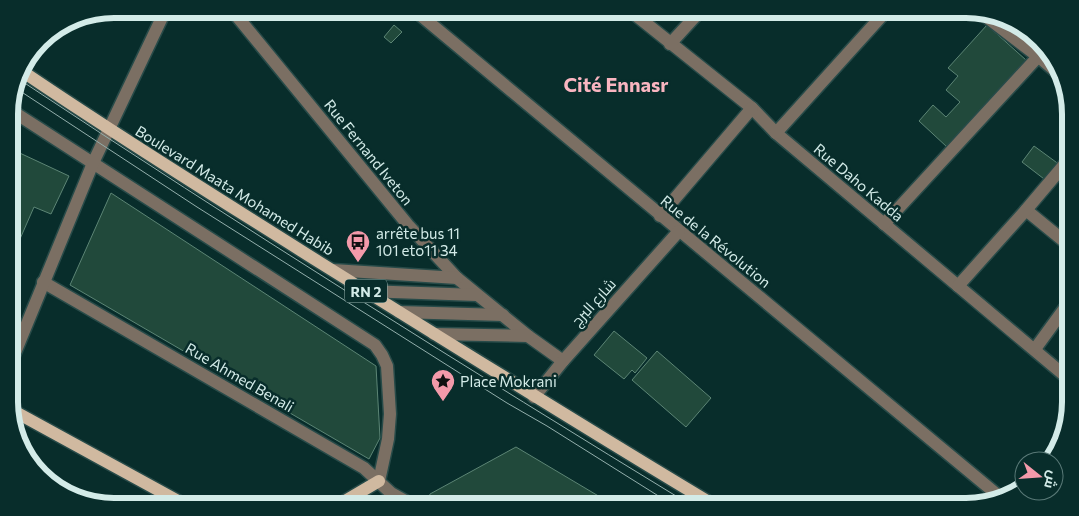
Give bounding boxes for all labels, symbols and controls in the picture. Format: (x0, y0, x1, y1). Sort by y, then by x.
district label: Cité Ennasr (563, 72, 669, 96)
street label: Rue Fernand Iveton (321, 95, 417, 209)
street label: Boulevard Maata Mohamed Habib (132, 121, 338, 259)
street label: Rue Daho Kadda (810, 139, 908, 225)
street label: Rue de la Révolution (657, 191, 775, 291)
place label: arrête bus 11 101 eto11 34 (376, 224, 460, 259)
bus stop icon: arrête bus 11 101 eto11 34 (345, 229, 371, 263)
street label: شارع البرج (567, 275, 621, 331)
road number: RN 2 (345, 280, 387, 302)
street label: Rue Ahmed Benali (183, 339, 297, 415)
place icon: Place Mokrani (430, 368, 456, 402)
place label: Place Mokrani (460, 372, 557, 390)
north arrow (1014, 451, 1064, 501)
text: ش (1040, 469, 1063, 491)

